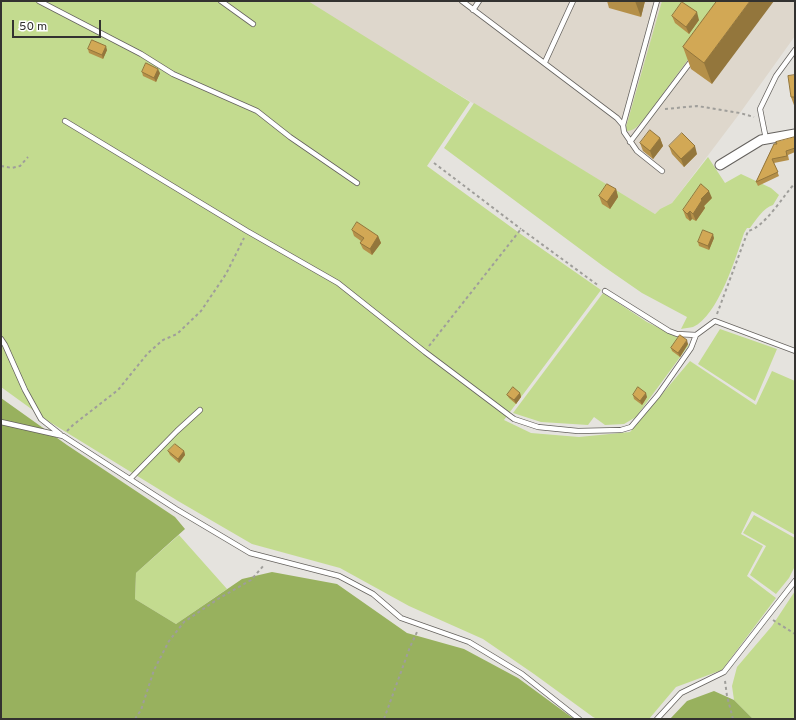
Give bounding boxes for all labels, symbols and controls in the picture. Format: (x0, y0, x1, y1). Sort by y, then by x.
scale bar (14, 12, 103, 38)
text: 50 m (19, 19, 47, 35)

